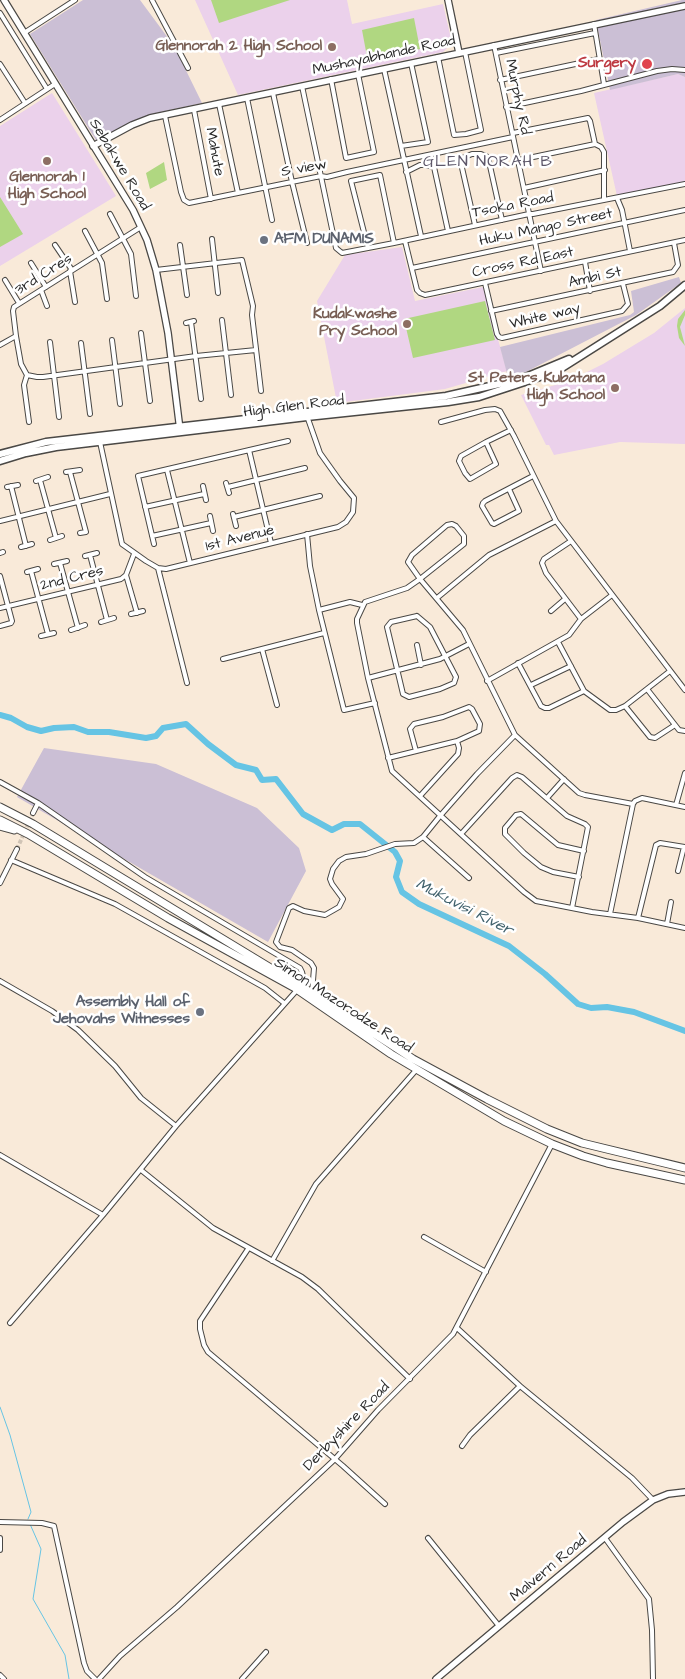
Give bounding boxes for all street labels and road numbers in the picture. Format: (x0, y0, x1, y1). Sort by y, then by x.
street label: Mushayabhande Road (311, 32, 457, 80)
street label: Murphy Rd (500, 58, 534, 136)
street label: Sebakwe Road (85, 116, 153, 214)
street label: Mahute (200, 126, 228, 178)
street label: S view (280, 156, 328, 182)
street label: Tsoka Road (471, 189, 555, 223)
street label: Huku Mango Street (478, 205, 614, 251)
street label: Cross Rd East (471, 244, 575, 282)
street label: 3rd Cres (12, 250, 76, 300)
street label: Ambi St (567, 264, 623, 292)
street label: White way (508, 300, 582, 334)
street label: High Glen Road (243, 392, 345, 422)
street label: 1st Avenue (204, 522, 276, 556)
street label: 2nd Cres (39, 562, 105, 596)
street label: Simon Mazorodze Road (270, 954, 416, 1058)
street label: Derbyshire Road (300, 1379, 394, 1475)
street label: Malvern Road (507, 1532, 591, 1606)

